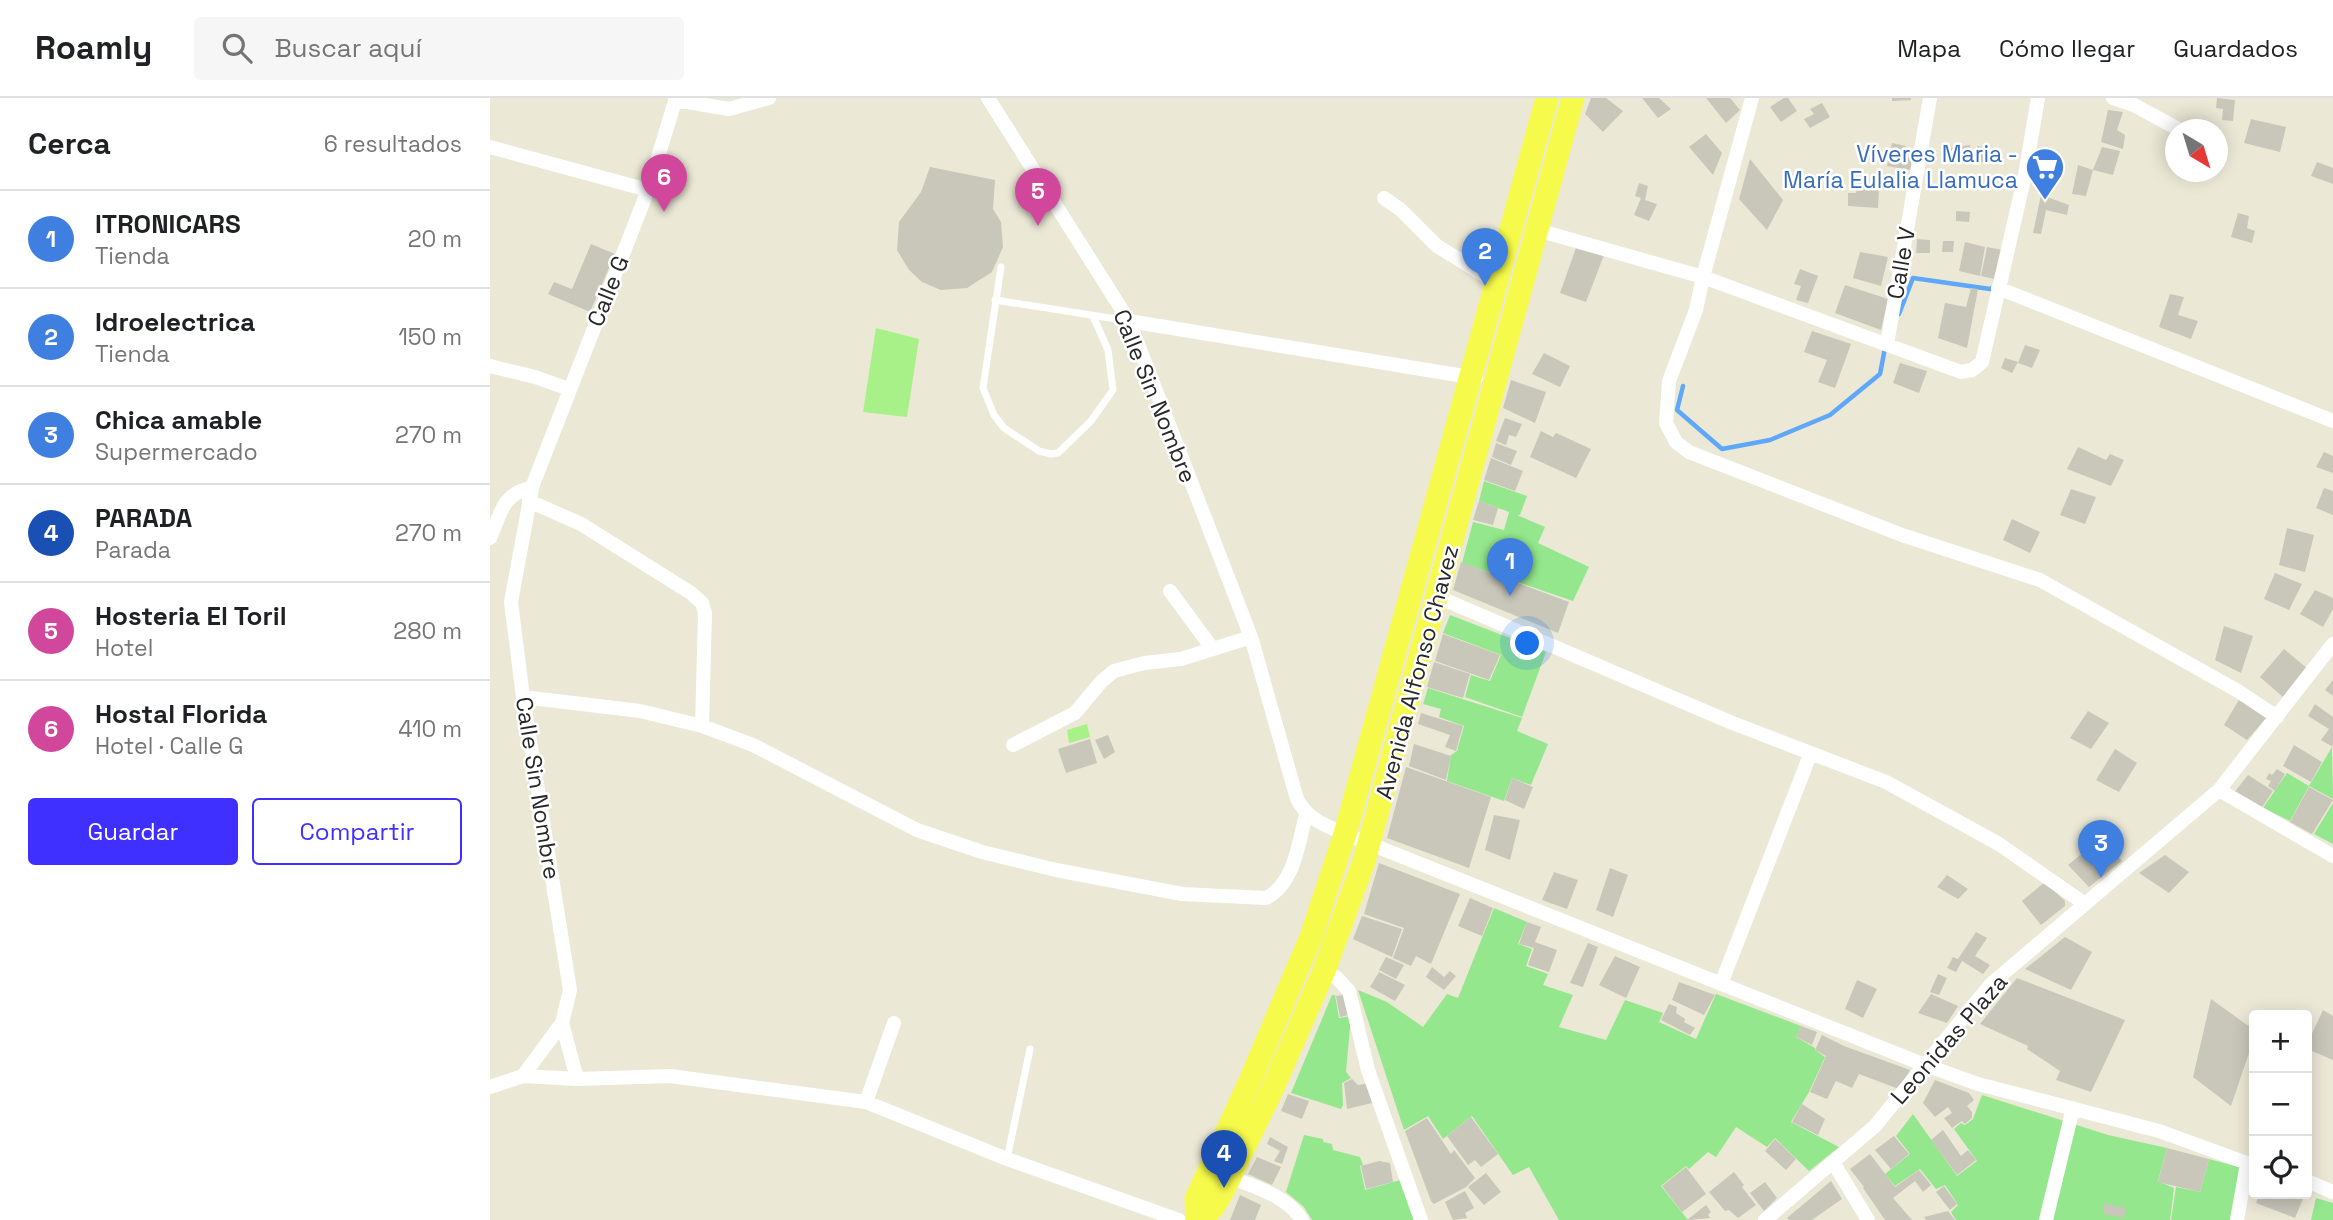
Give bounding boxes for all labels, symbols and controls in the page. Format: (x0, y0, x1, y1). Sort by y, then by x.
search box (194, 17, 684, 80)
text: Roamly (35, 27, 152, 69)
icon: search (218, 29, 256, 67)
text: Buscar aquí (274, 31, 422, 65)
text: Mapa (1897, 33, 1961, 64)
text: Cómo llegar (1999, 33, 2135, 64)
text: Guardados (2173, 33, 2298, 64)
north arrow (2165, 119, 2228, 182)
text: Cerca (28, 124, 111, 163)
text: 6 resultados (324, 129, 462, 159)
place label: Víveres Maria - María Eulalia Llamuca (1783, 139, 2018, 195)
supermarket icon: Víveres Maria - María Eulalia Llamuca (2024, 146, 2066, 201)
pin: 6 (641, 154, 687, 212)
pin: 5 (1015, 168, 1061, 226)
text: ITRONICARS (95, 207, 241, 241)
text: 1 (46, 224, 56, 254)
text: 20 m (408, 224, 462, 254)
street label: Calle V (1880, 225, 1922, 301)
pin: 2 (1462, 228, 1508, 286)
text: Tienda (95, 241, 170, 271)
street label: Calle G (580, 251, 636, 331)
text: Idroelectrica (95, 305, 255, 339)
street label: Calle Sin Nombre (1107, 305, 1203, 487)
text: 2 (44, 322, 58, 352)
text: 150 m (398, 322, 462, 352)
text: Tienda (95, 339, 170, 369)
text: Chica amable (95, 403, 262, 437)
text: 3 (44, 420, 58, 450)
text: 270 m (395, 420, 462, 450)
text: Supermercado (95, 437, 258, 467)
text: PARADA (95, 501, 192, 535)
text: 4 (44, 518, 58, 548)
text: 270 m (395, 518, 462, 548)
text: Parada (95, 535, 171, 565)
pin: 1 (1487, 538, 1533, 596)
street label: Avenida Alfonso Chavez (1369, 542, 1465, 802)
text: Hosteria El Toril (95, 599, 287, 633)
text: 5 (44, 616, 58, 646)
text: 280 m (393, 616, 462, 646)
your location (1510, 626, 1544, 660)
text: Hotel (95, 633, 153, 663)
street label: Calle Sin Nombre (509, 695, 567, 881)
text: Hostal Florida (95, 697, 267, 731)
text: 6 (44, 714, 58, 744)
text: 410 m (398, 714, 462, 744)
text: Hotel · Calle G (95, 731, 243, 761)
button: Guardar (28, 798, 238, 865)
button: Compartir (252, 798, 462, 865)
pin: 3 (2078, 820, 2124, 878)
street label: Leonidas Plaza (1884, 967, 2014, 1111)
map controls (2249, 1010, 2312, 1199)
button: + (2249, 1010, 2312, 1073)
button: − (2249, 1073, 2312, 1136)
pin: 4 (1201, 1130, 1247, 1188)
button: locate (2249, 1136, 2312, 1199)

